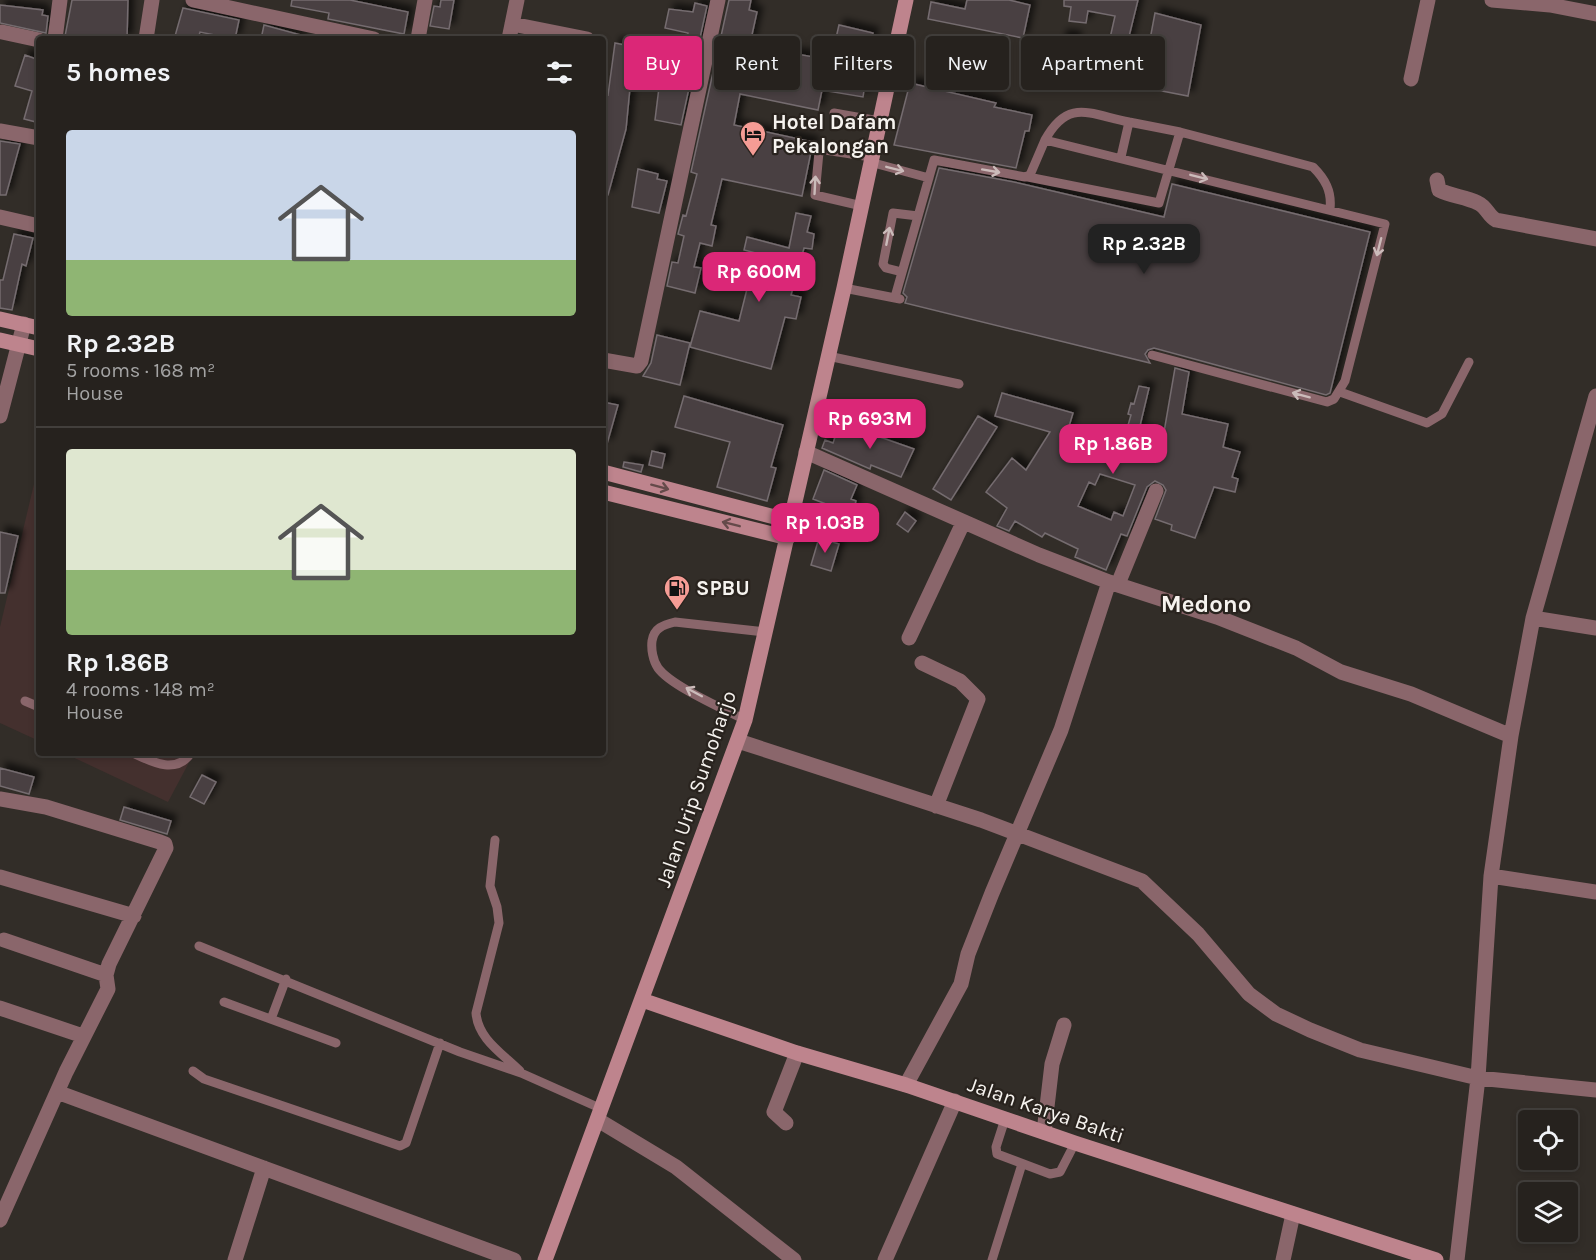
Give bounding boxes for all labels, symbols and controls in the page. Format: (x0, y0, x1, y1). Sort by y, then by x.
chip: Buy (624, 36, 702, 90)
chip: Rent (714, 36, 800, 90)
chip: Filters (812, 36, 914, 90)
chip: New (926, 36, 1009, 90)
chip: Apartment (1021, 36, 1165, 90)
icon: filters (543, 56, 576, 89)
text: 5 homes (66, 57, 171, 88)
place label: Hotel Dafam Pekalongan (772, 110, 896, 158)
hotel icon: Hotel Dafam Pekalongan (738, 119, 768, 157)
one-way arrow (886, 163, 905, 175)
one-way arrow (981, 166, 1000, 177)
icon: home (267, 169, 375, 277)
one-way arrow (1189, 171, 1208, 183)
one-way arrow (810, 176, 821, 195)
pin: Rp 2.32B (1082, 224, 1206, 275)
one-way arrow (883, 227, 894, 247)
text: Rp 2.32B (1102, 232, 1186, 255)
one-way arrow (1373, 237, 1385, 256)
pin: Rp 600M (704, 252, 814, 303)
text: Rp 600M (716, 260, 802, 283)
text: Rp 2.32B (66, 328, 175, 359)
text: 5 rooms · 168 m² (66, 359, 215, 382)
text: House (66, 382, 123, 405)
one-way arrow (1291, 388, 1310, 400)
pin: Rp 693M (815, 399, 925, 450)
text: Rp 693M (828, 407, 912, 430)
pin: Rp 1.86B (1051, 424, 1175, 475)
text: Rp 1.86B (1073, 432, 1153, 455)
one-way arrow (650, 482, 669, 494)
icon: home (267, 488, 375, 596)
pin: Rp 1.03B (763, 503, 887, 554)
text: Rp 1.03B (785, 511, 865, 534)
one-way arrow (722, 517, 741, 529)
fuel station icon: SPBU (662, 573, 692, 611)
place label: SPBU (696, 576, 750, 600)
district label: Medono (1161, 590, 1251, 618)
text: Rp 1.86B (66, 647, 169, 678)
text: 4 rooms · 148 m² (66, 678, 215, 701)
one-way arrow (686, 686, 703, 698)
street label: Jalan Urip Sumoharjo (651, 688, 741, 890)
text: House (66, 701, 123, 724)
street label: Jalan Karya Bakti (965, 1072, 1127, 1148)
map controls (1518, 1110, 1578, 1242)
button: locate (1518, 1110, 1578, 1170)
button: layers (1518, 1182, 1578, 1242)

